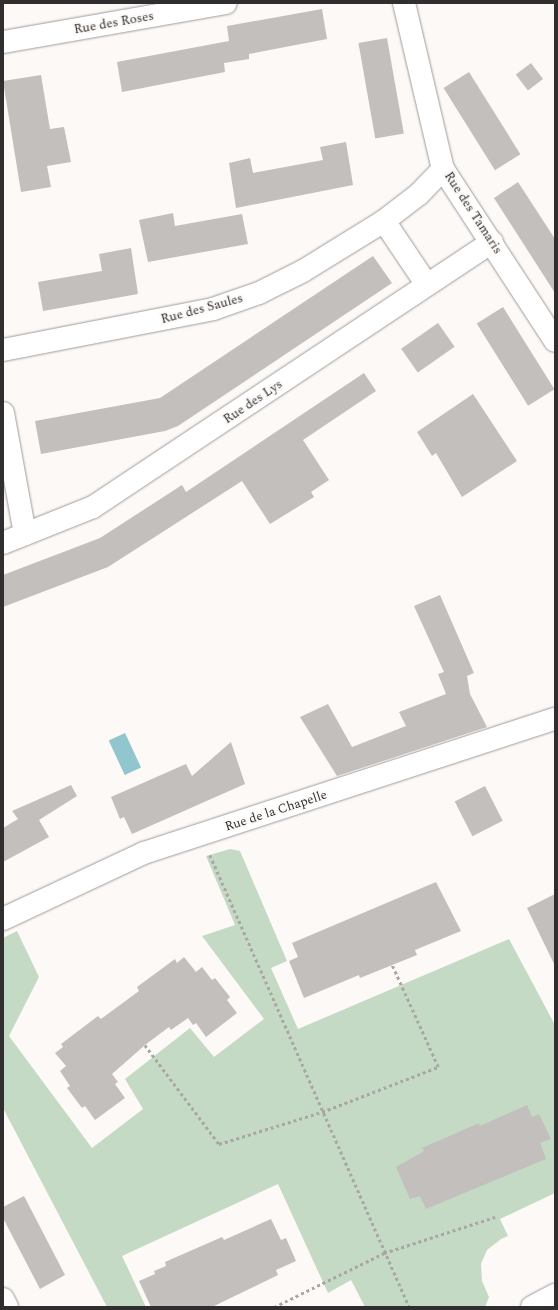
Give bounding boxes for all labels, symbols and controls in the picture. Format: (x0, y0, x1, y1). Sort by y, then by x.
street label: Rue des Roses (73, 8, 155, 38)
street label: Rue des Tamaris (441, 169, 505, 257)
street label: Rue des Saules (159, 291, 245, 327)
street label: Rue des Lys (221, 377, 285, 427)
street label: Rue de la Chapelle (223, 787, 329, 835)

